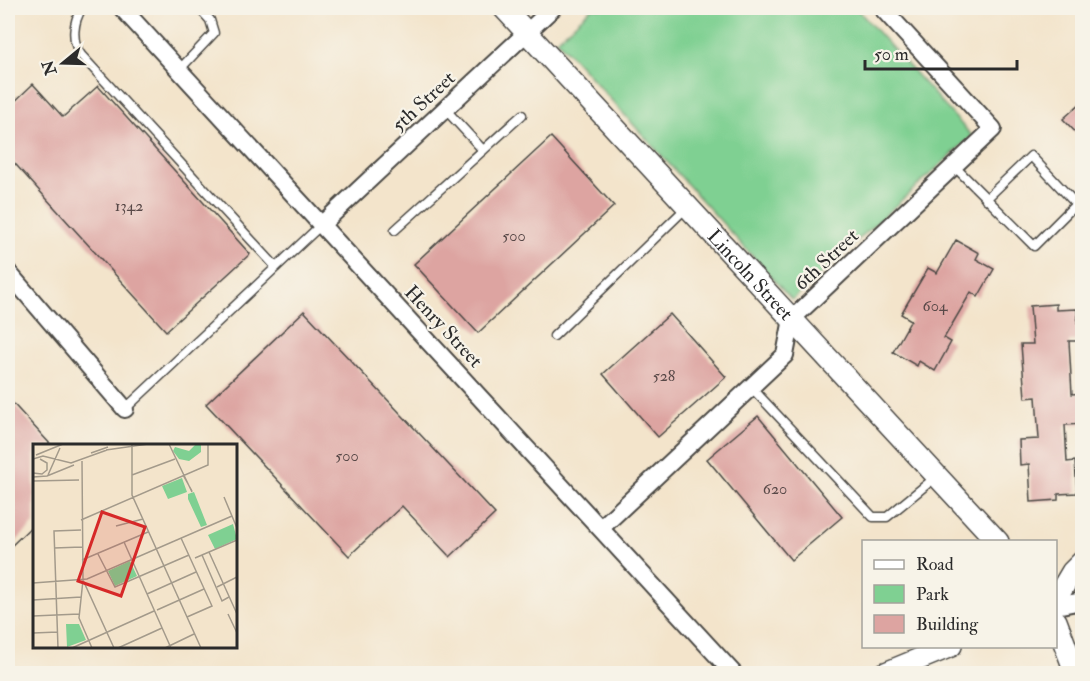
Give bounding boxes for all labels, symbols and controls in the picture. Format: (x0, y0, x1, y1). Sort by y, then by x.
north arrow (33, 33, 93, 93)
scale bar (865, 33, 1016, 71)
text: 50 m (874, 43, 909, 66)
text: N (38, 57, 62, 79)
street label: 5th Street (386, 65, 461, 137)
house number: 1342 (115, 196, 143, 216)
street label: 6th Street (789, 223, 864, 296)
street label: Lincoln Street (702, 224, 799, 326)
house number: 500 (502, 226, 526, 246)
street label: Henry Street (399, 280, 488, 373)
house number: 604 (923, 296, 949, 316)
house number: 528 (653, 366, 676, 386)
inset map (33, 444, 237, 648)
house number: 500 (335, 446, 359, 466)
house number: 620 (763, 479, 787, 499)
legend (862, 540, 1057, 648)
text: Road (916, 553, 954, 576)
text: Park (916, 583, 949, 606)
text: Building (916, 613, 979, 636)

